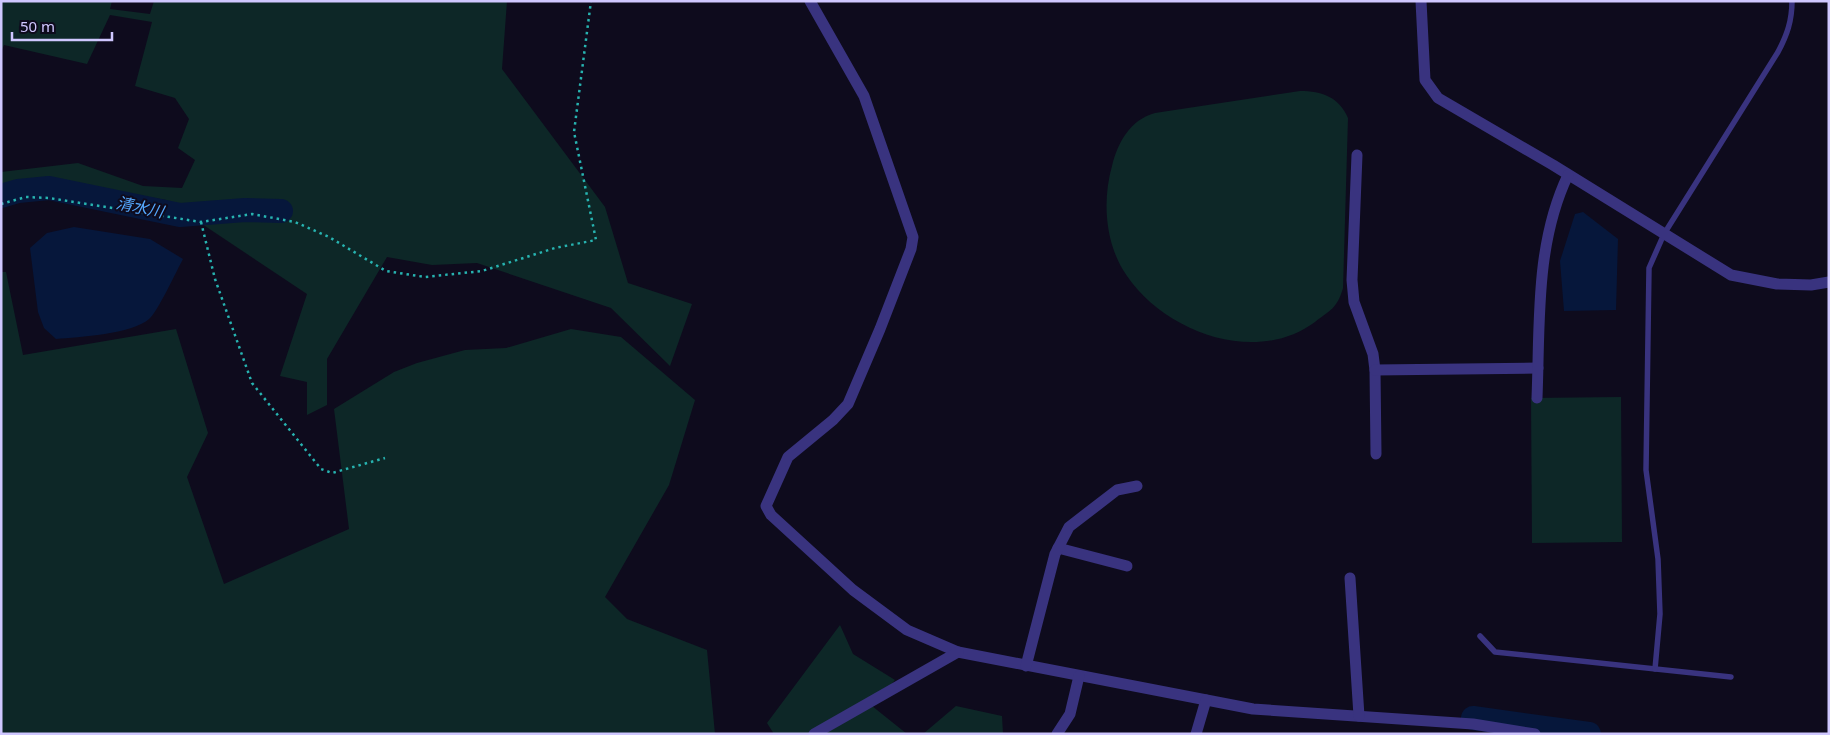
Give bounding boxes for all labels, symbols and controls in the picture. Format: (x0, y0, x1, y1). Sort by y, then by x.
scale bar (12, 10, 112, 42)
text: 50 m (20, 16, 55, 36)
water label: 清水川 (114, 191, 168, 223)

